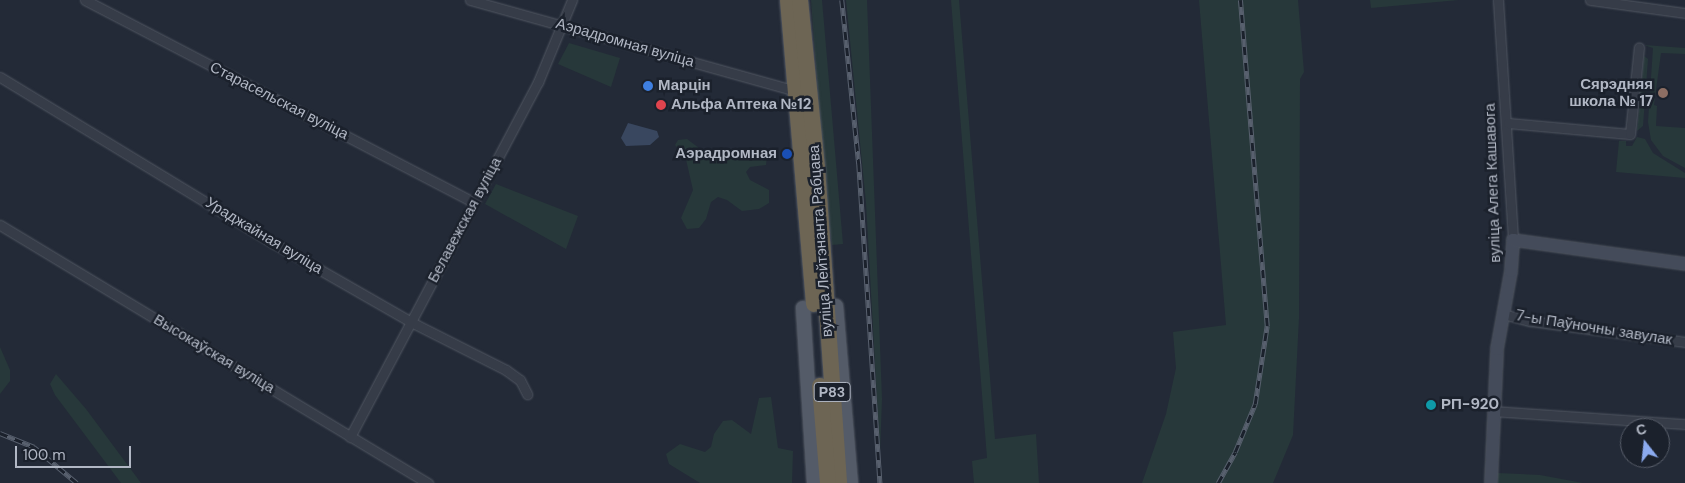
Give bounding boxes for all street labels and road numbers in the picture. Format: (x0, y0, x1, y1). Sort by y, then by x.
street label: Аэрадромная вуліца (554, 15, 696, 71)
street label: Старасельская вуліца (207, 58, 351, 144)
street label: вуліца Алега Кашавога (1481, 103, 1505, 263)
street label: вуліца Лейтэнанта Рабцава (805, 144, 837, 338)
street label: Белавежская вуліца (424, 154, 506, 286)
street label: Ураджайная вуліца (202, 194, 326, 278)
street label: 7-ы Паўночны завулак (1515, 307, 1673, 349)
street label: Высокаўская вуліца (150, 311, 278, 397)
road number: Р83 (813, 381, 851, 404)

